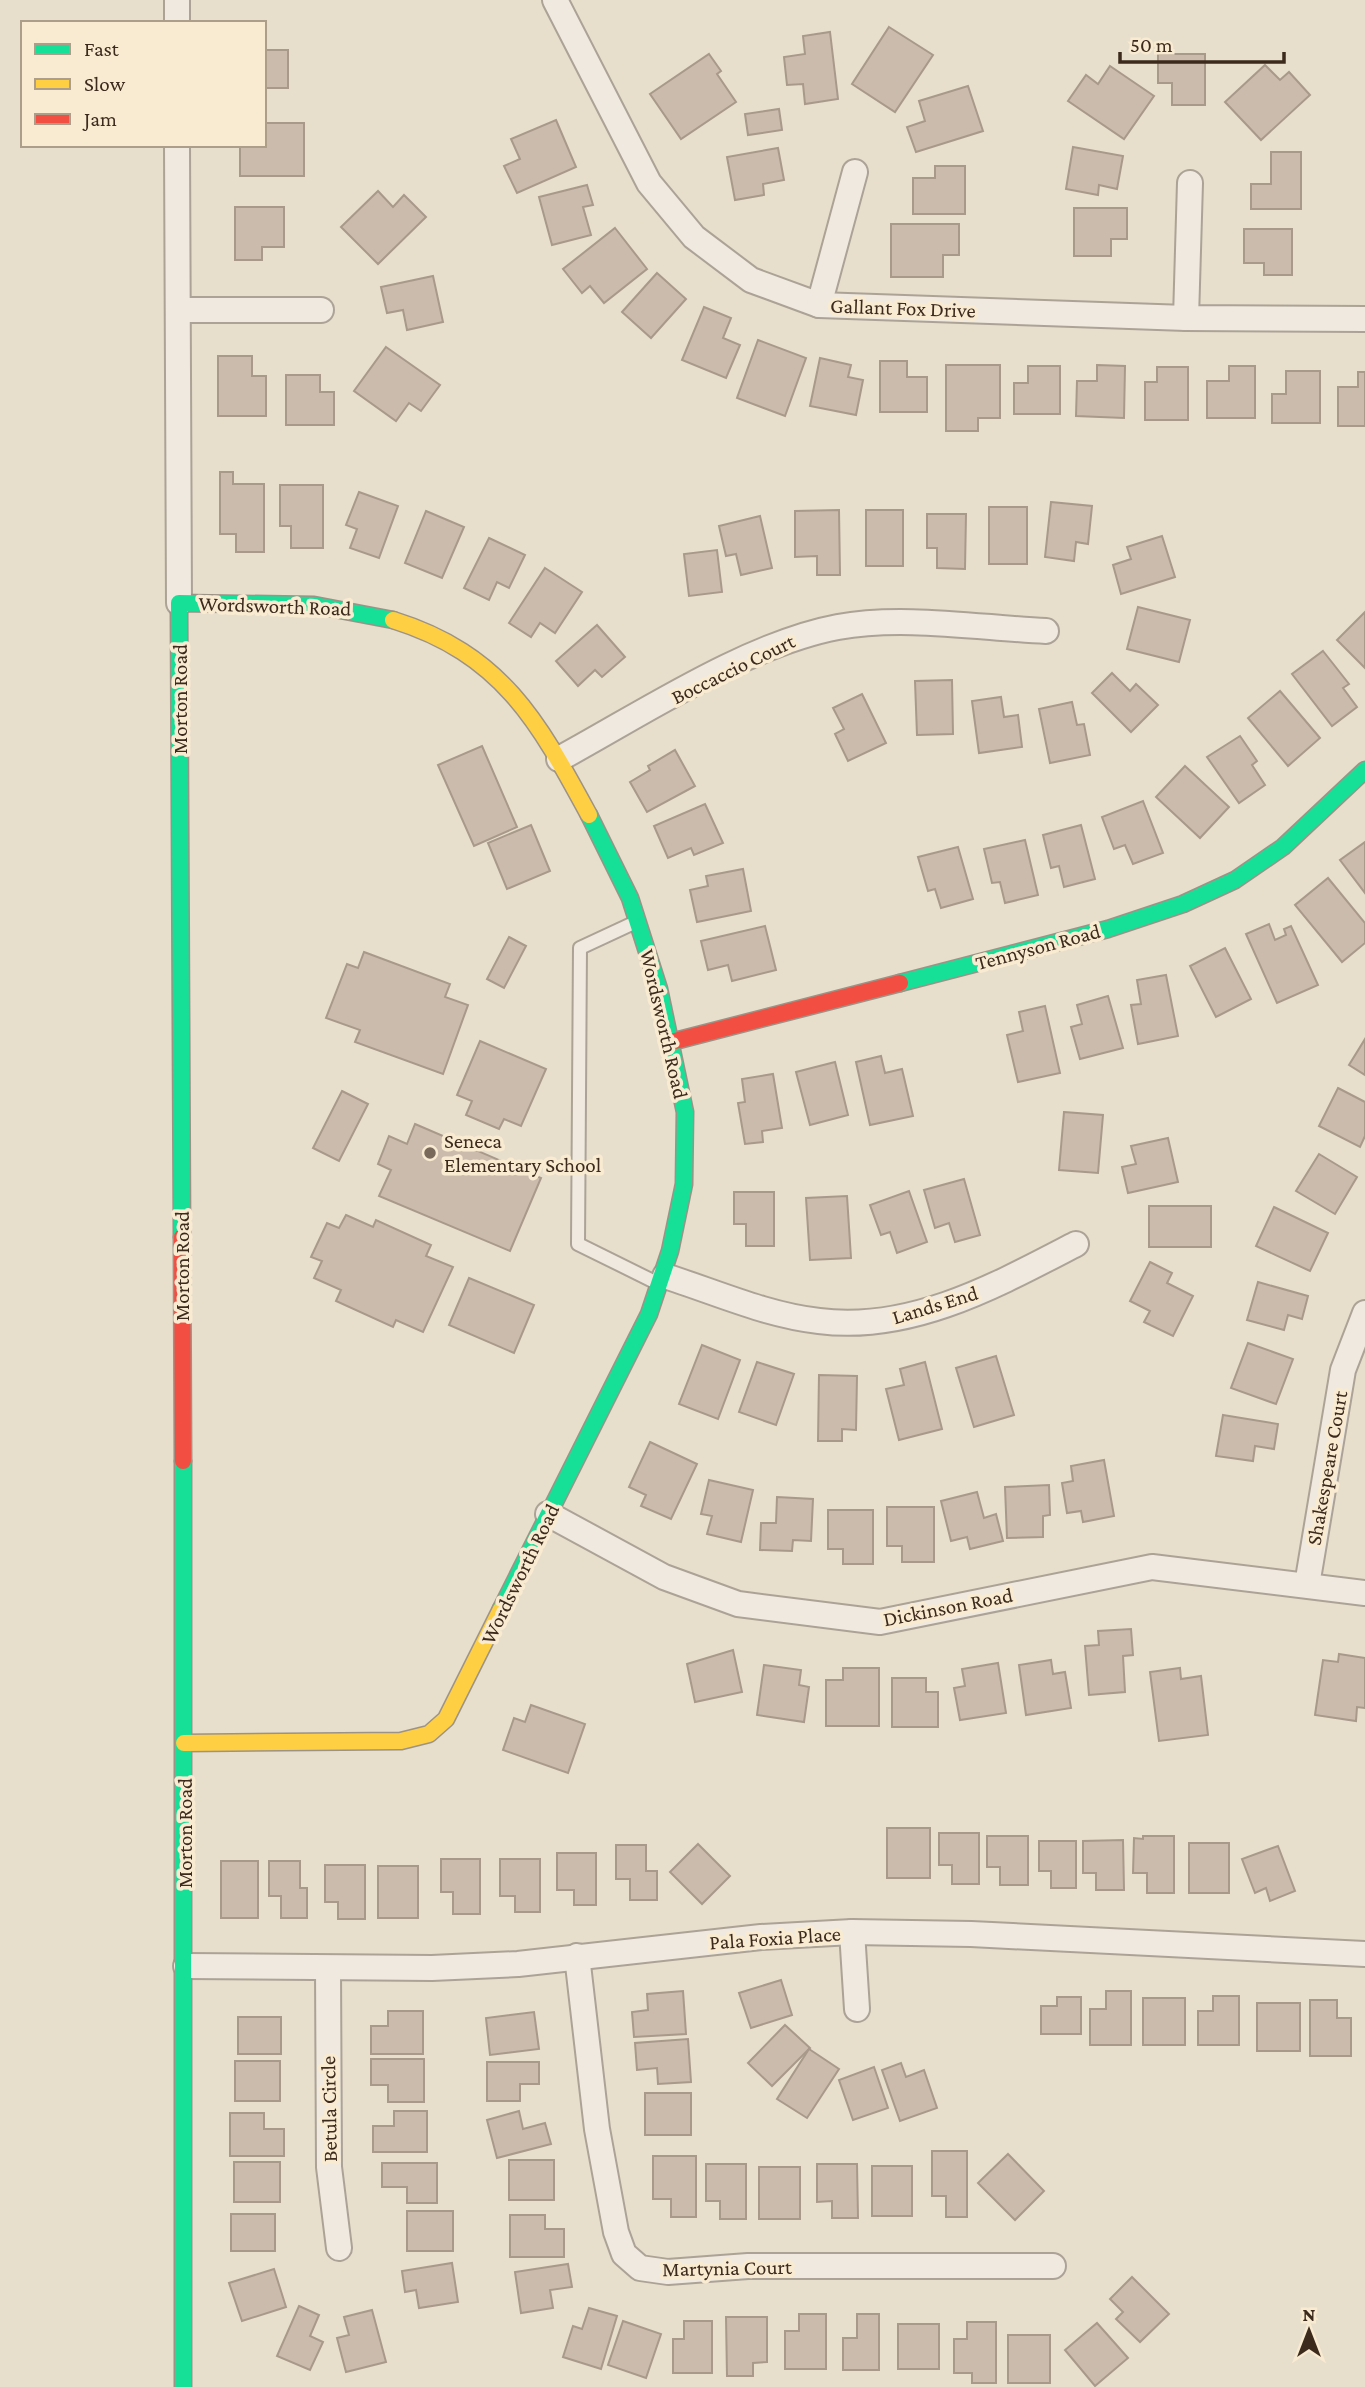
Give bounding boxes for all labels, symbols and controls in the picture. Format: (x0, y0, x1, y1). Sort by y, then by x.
legend (21, 21, 266, 147)
scale bar (1120, 21, 1284, 65)
text: 50 m (1130, 33, 1173, 57)
text: Fast (84, 37, 120, 61)
text: Slow (84, 72, 126, 96)
text: Jam (82, 107, 117, 131)
street label: Gallant Fox Drive (830, 293, 976, 323)
street label: Wordsworth Road (198, 591, 352, 621)
street label: Boccaccio Court (667, 628, 800, 709)
street label: Morton Road (168, 644, 192, 754)
street label: Tennyson Road (973, 919, 1103, 975)
street label: Wordsworth Road (635, 947, 693, 1101)
place label: Seneca Elementary School (444, 1129, 601, 1177)
marker: Seneca Elementary School (422, 1145, 438, 1161)
street label: Morton Road (170, 1211, 194, 1321)
street label: Lands End (889, 1281, 981, 1329)
street label: Shakespeare Court (1302, 1388, 1353, 1547)
street label: Wordsworth Road (476, 1500, 564, 1648)
street label: Dickinson Road (881, 1583, 1015, 1631)
street label: Morton Road (173, 1778, 197, 1888)
street label: Pala Foxia Place (708, 1921, 842, 1955)
street label: Betula Circle (316, 2056, 342, 2162)
street label: Martynia Court (662, 2255, 793, 2281)
north arrow (1274, 2296, 1344, 2366)
text: N (1303, 2304, 1316, 2325)

